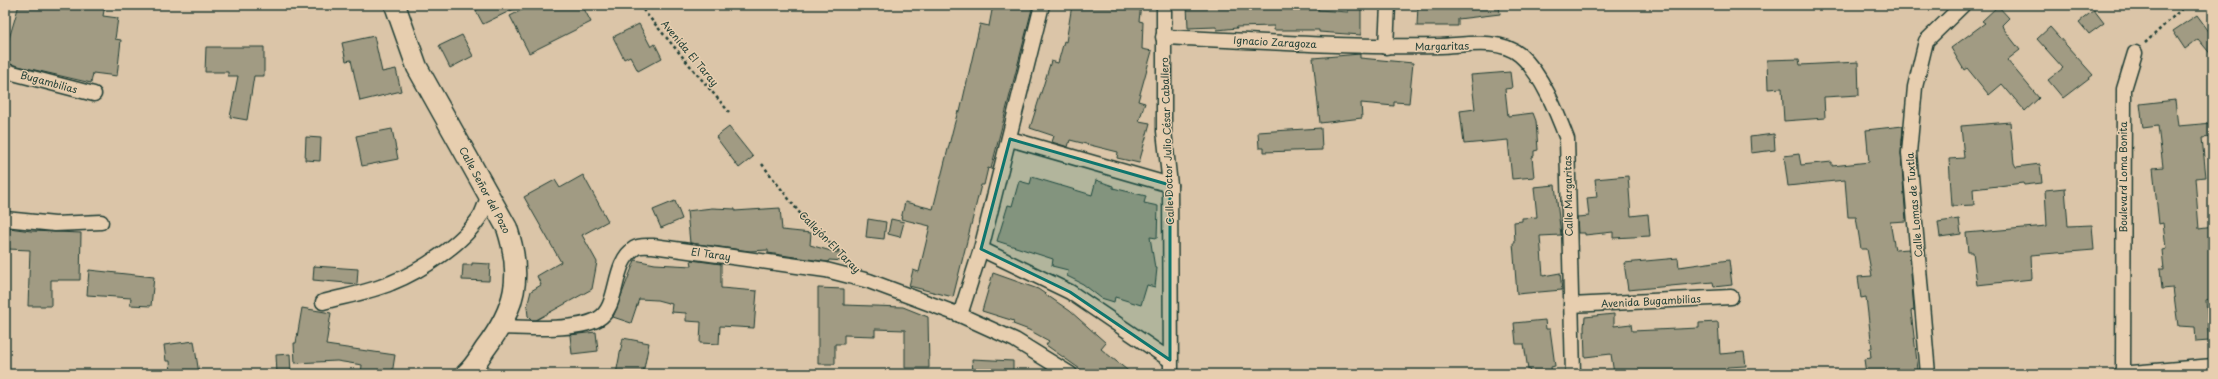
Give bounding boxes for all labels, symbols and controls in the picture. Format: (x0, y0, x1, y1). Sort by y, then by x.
street label: Avenida El Taray (658, 16, 723, 89)
street label: Ignacio Zaragoza (1233, 32, 1318, 51)
street label: Margaritas (1415, 38, 1470, 53)
street label: Calle Doctor Julio César Caballero (1156, 57, 1177, 225)
street label: Bugambilias (19, 67, 80, 96)
street label: Boulevard Loma Bonita (2115, 121, 2130, 233)
street label: Calle Señor del Pozo (456, 144, 515, 236)
street label: Calle Lomas de Tuxtla (1901, 151, 1926, 258)
street label: Calle Margaritas (1559, 155, 1576, 237)
street label: Callejón El Taray (796, 207, 865, 276)
street label: El Taray (690, 243, 732, 264)
street label: Avenida Bugambilias (1601, 290, 1702, 311)

